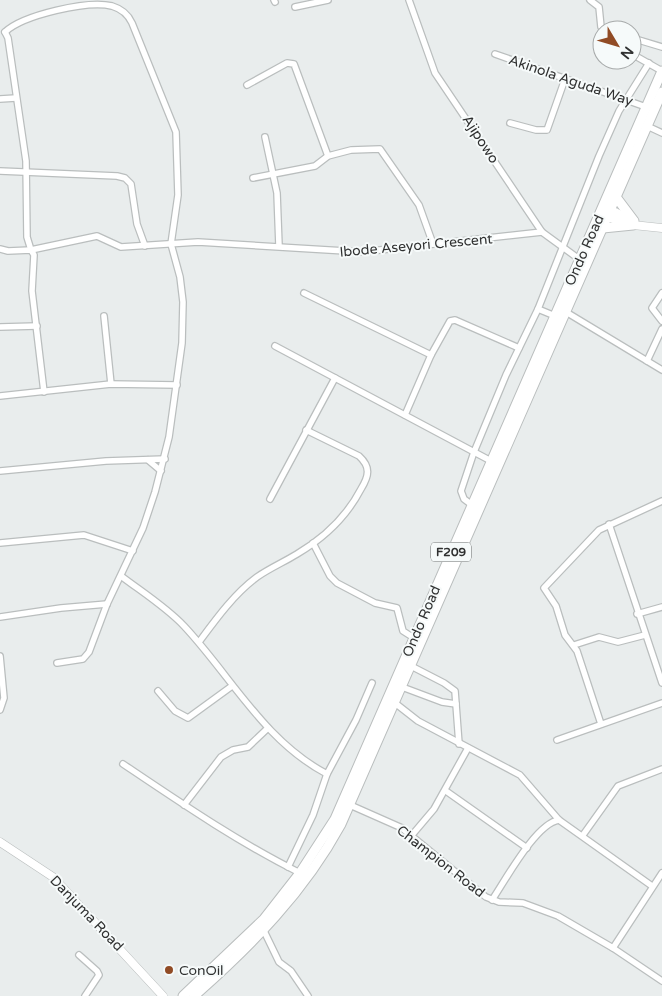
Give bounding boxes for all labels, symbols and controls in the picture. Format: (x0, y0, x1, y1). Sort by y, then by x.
north arrow (592, 20, 642, 70)
text: N (617, 43, 637, 62)
street label: Akinola Aguda Way (506, 51, 636, 110)
street label: Ajipowo (459, 112, 502, 167)
street label: Ondo Road (561, 212, 608, 288)
street label: Ibode Aseyori Crescent (339, 230, 494, 261)
road number: F209 (431, 542, 471, 562)
street label: Ondo Road (399, 583, 444, 659)
street label: Champion Road (393, 822, 488, 901)
street label: Danjuma Road (46, 872, 127, 955)
place label: ConOil (179, 962, 224, 979)
marker: ConOil (163, 964, 175, 976)

